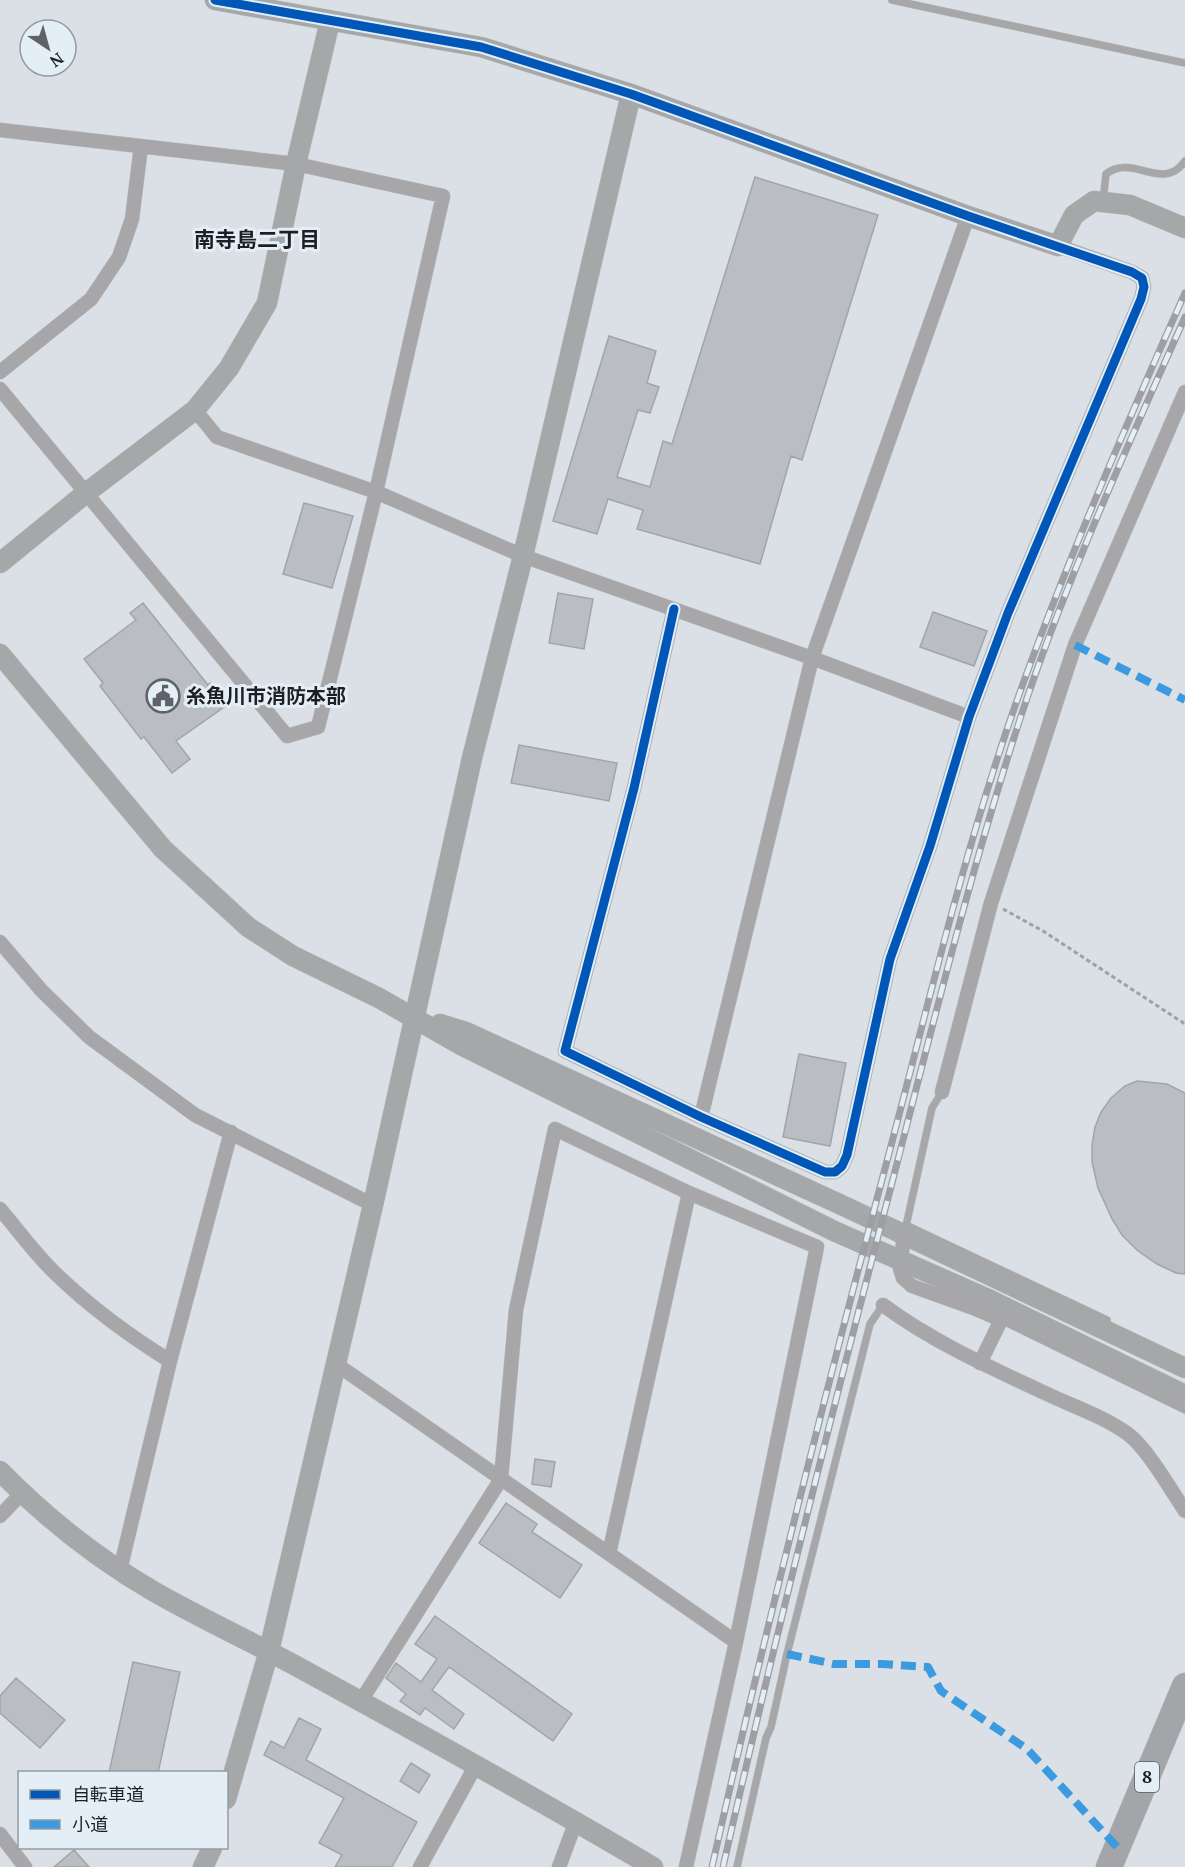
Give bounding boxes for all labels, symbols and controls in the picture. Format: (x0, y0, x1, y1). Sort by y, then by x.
north arrow (18, 18, 78, 78)
text: N (45, 48, 68, 73)
district label: 南寺島二丁目 (194, 225, 320, 253)
public building icon: 糸魚川市消防本部 (145, 678, 181, 714)
place label: 糸魚川市消防本部 (186, 682, 346, 709)
road number: 8 (1135, 1762, 1159, 1792)
legend (18, 1771, 228, 1849)
text: 自転車道 (72, 1782, 144, 1806)
text: 小道 (72, 1812, 108, 1836)

